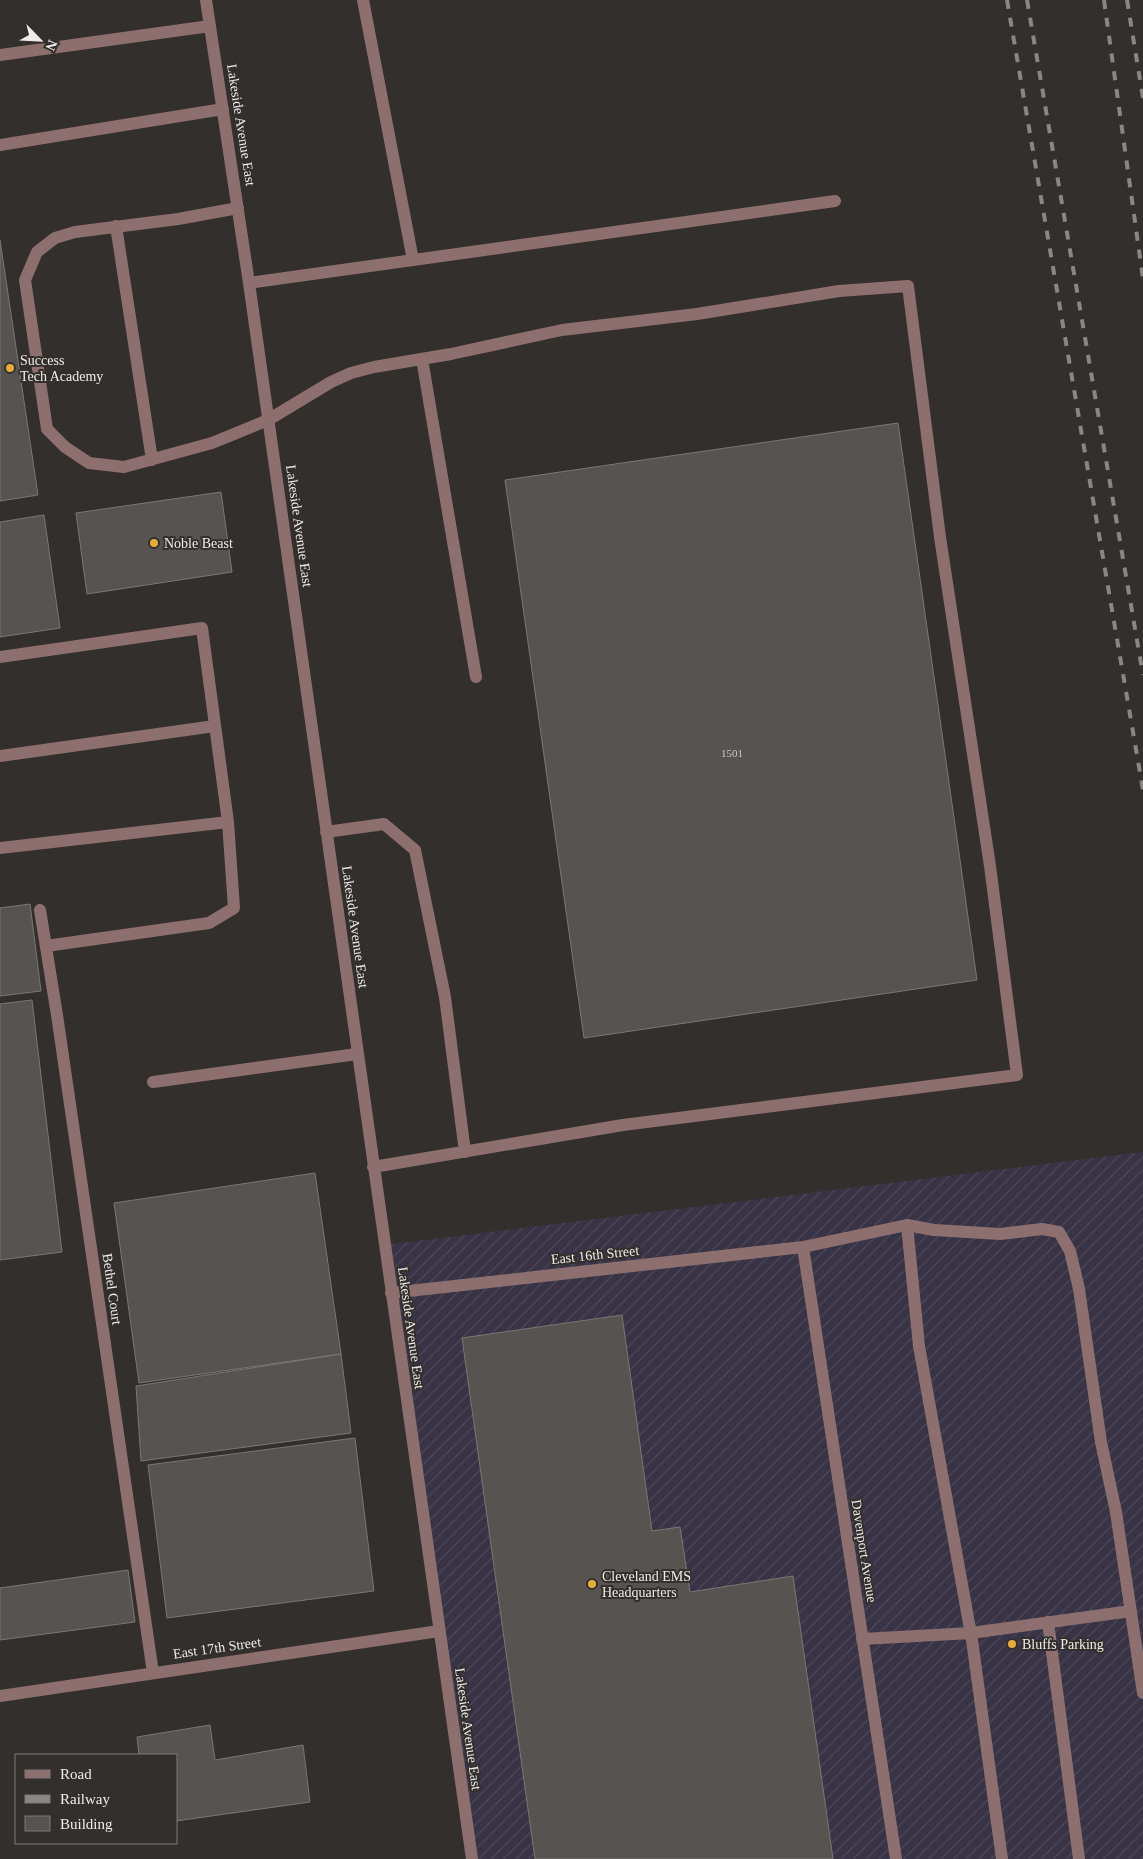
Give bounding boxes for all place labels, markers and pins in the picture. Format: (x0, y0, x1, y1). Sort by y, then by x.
place label: Success Tech Academy (20, 353, 103, 384)
marker: Success Tech Academy (4, 362, 16, 374)
place label: Noble Beast (164, 536, 233, 551)
marker: Noble Beast (148, 537, 160, 549)
place label: Cleveland EMS Headquarters (602, 1569, 691, 1600)
marker: Cleveland EMS Headquarters (586, 1578, 598, 1590)
place label: Bluffs Parking (1022, 1637, 1104, 1652)
marker: Bluffs Parking (1006, 1638, 1018, 1650)

